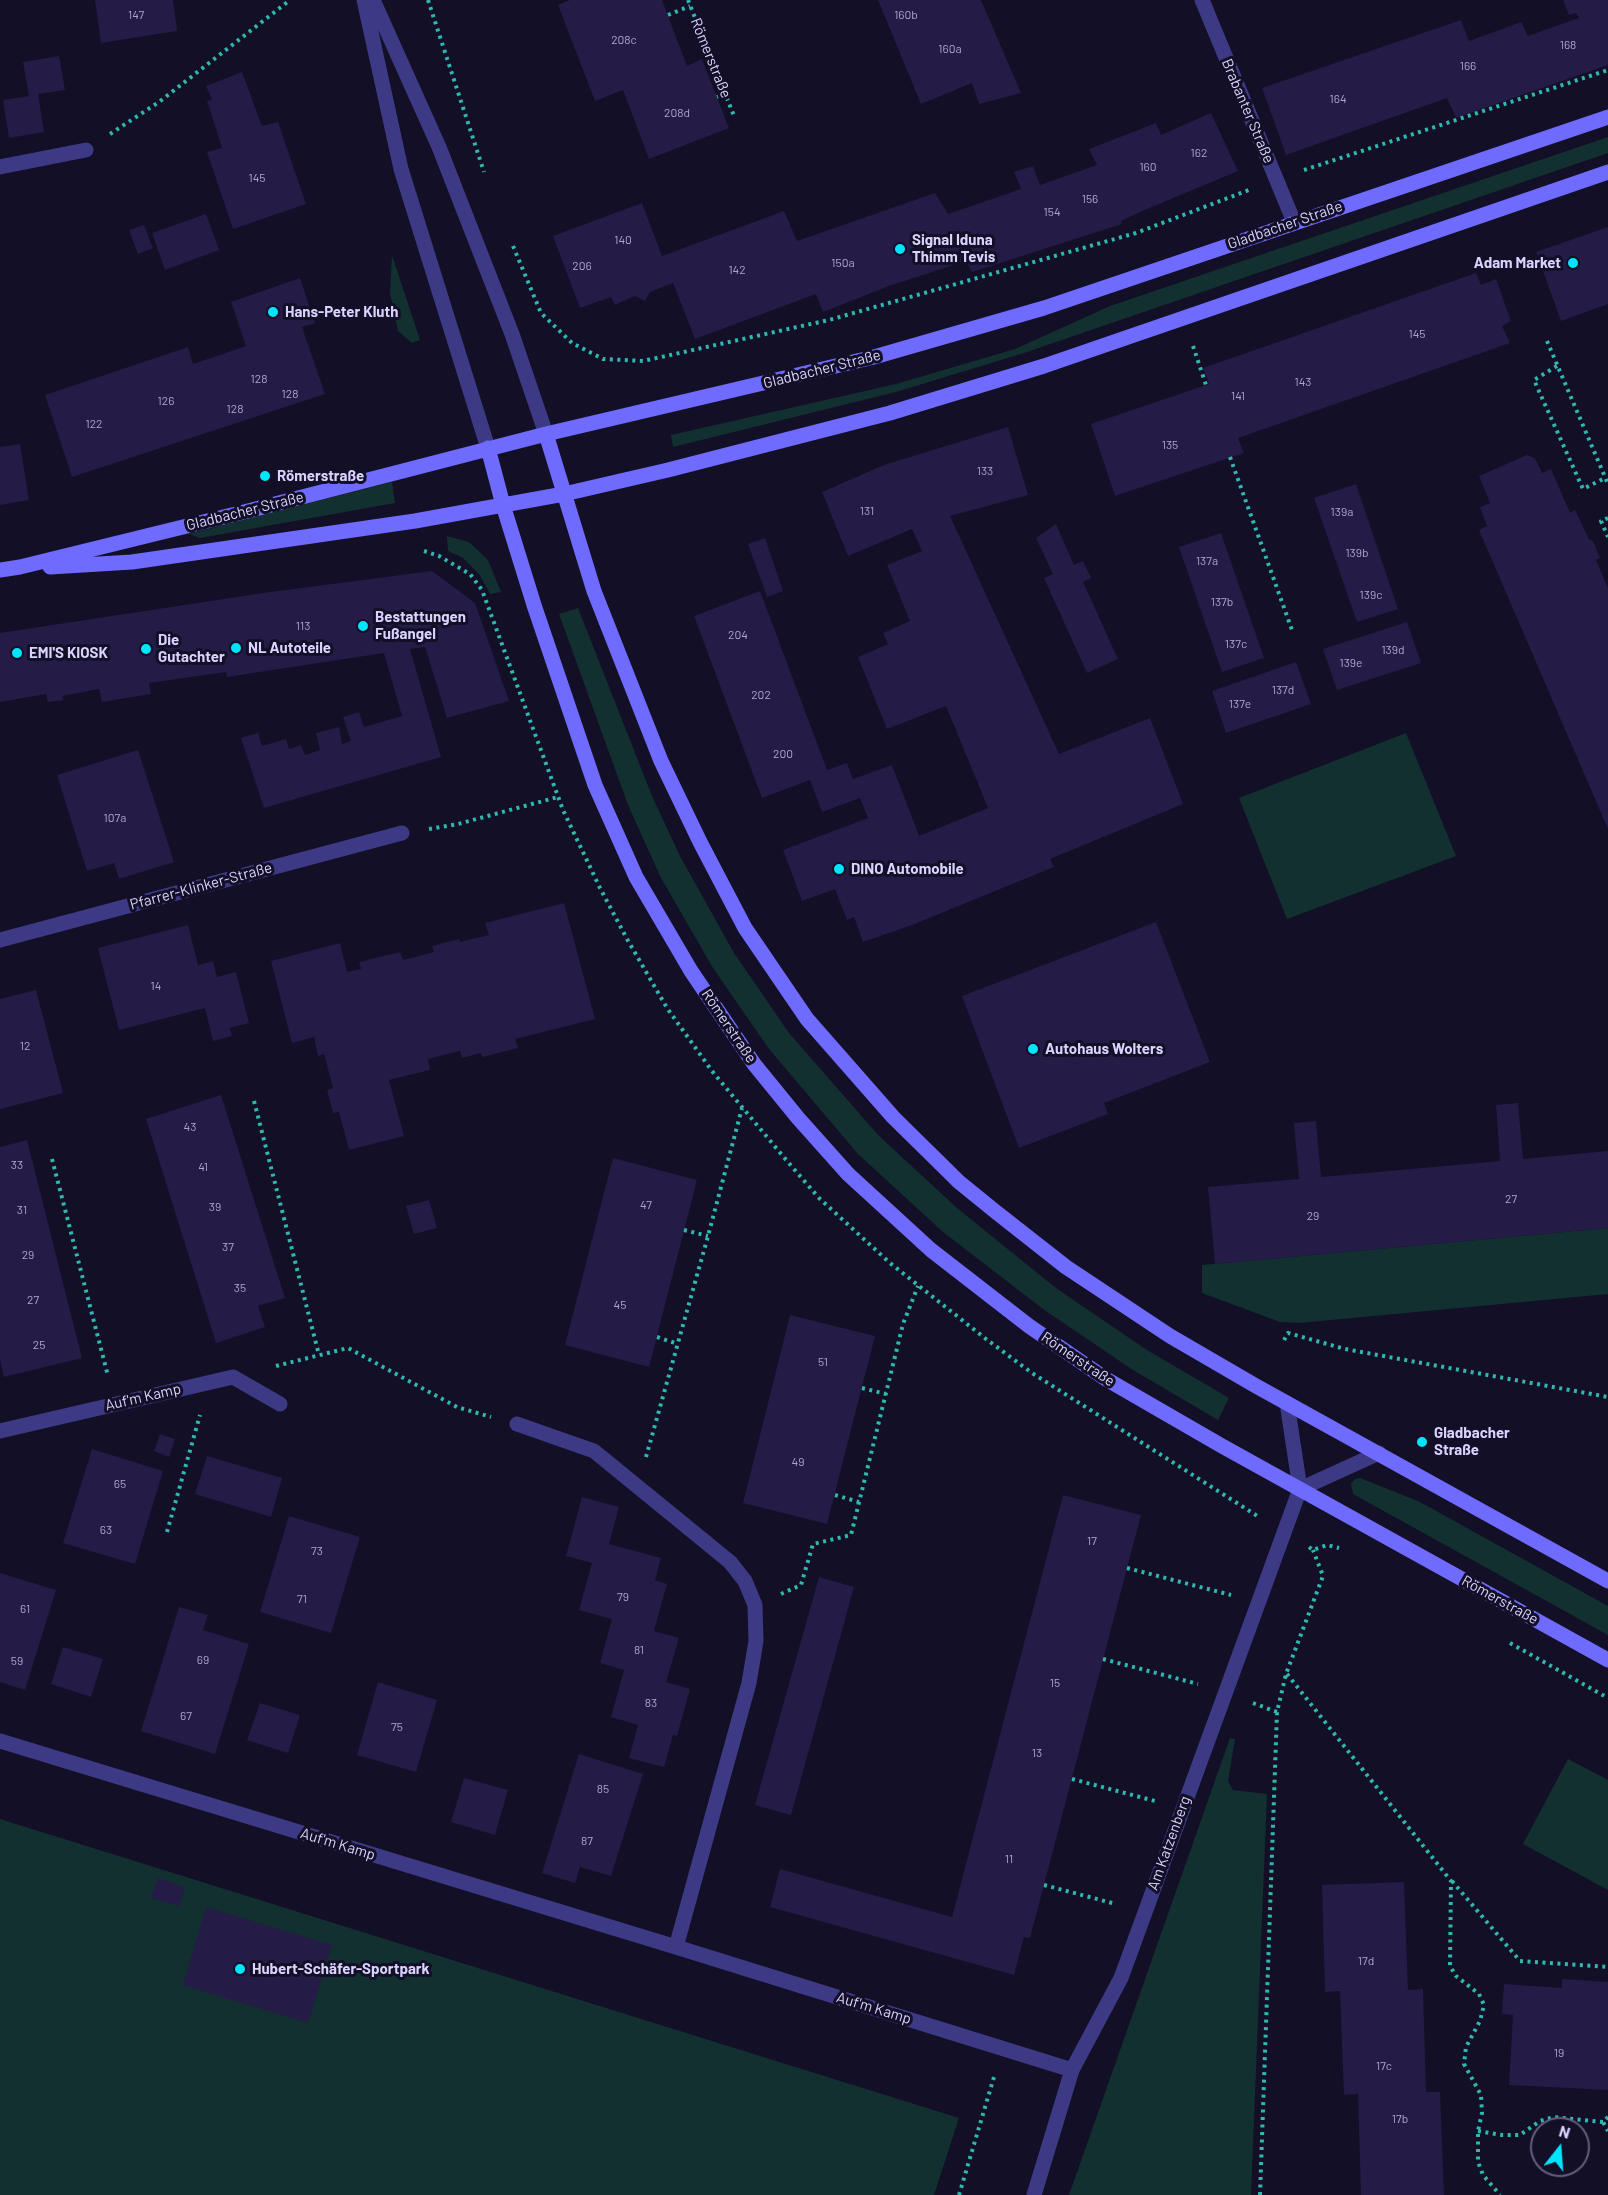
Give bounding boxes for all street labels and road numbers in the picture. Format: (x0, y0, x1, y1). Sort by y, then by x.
street label: Römerstraße (687, 15, 735, 101)
street label: Brabanter Straße (1218, 56, 1278, 166)
street label: Gladbacher Straße (1225, 197, 1345, 253)
street label: Gladbacher Straße (761, 346, 883, 392)
street label: Gladbacher Straße (184, 488, 306, 534)
street label: Pfarrer-Klinker-Straße (128, 858, 274, 914)
street label: Römerstraße (698, 986, 760, 1066)
street label: Römerstraße (1038, 1328, 1118, 1390)
street label: Auf'm Kamp (103, 1380, 183, 1414)
street label: Römerstraße (1458, 1572, 1542, 1628)
street label: Am Katzenberg (1144, 1793, 1194, 1893)
street label: Auf'm Kamp (298, 1824, 378, 1864)
street label: Auf'm Kamp (834, 1988, 914, 2028)

